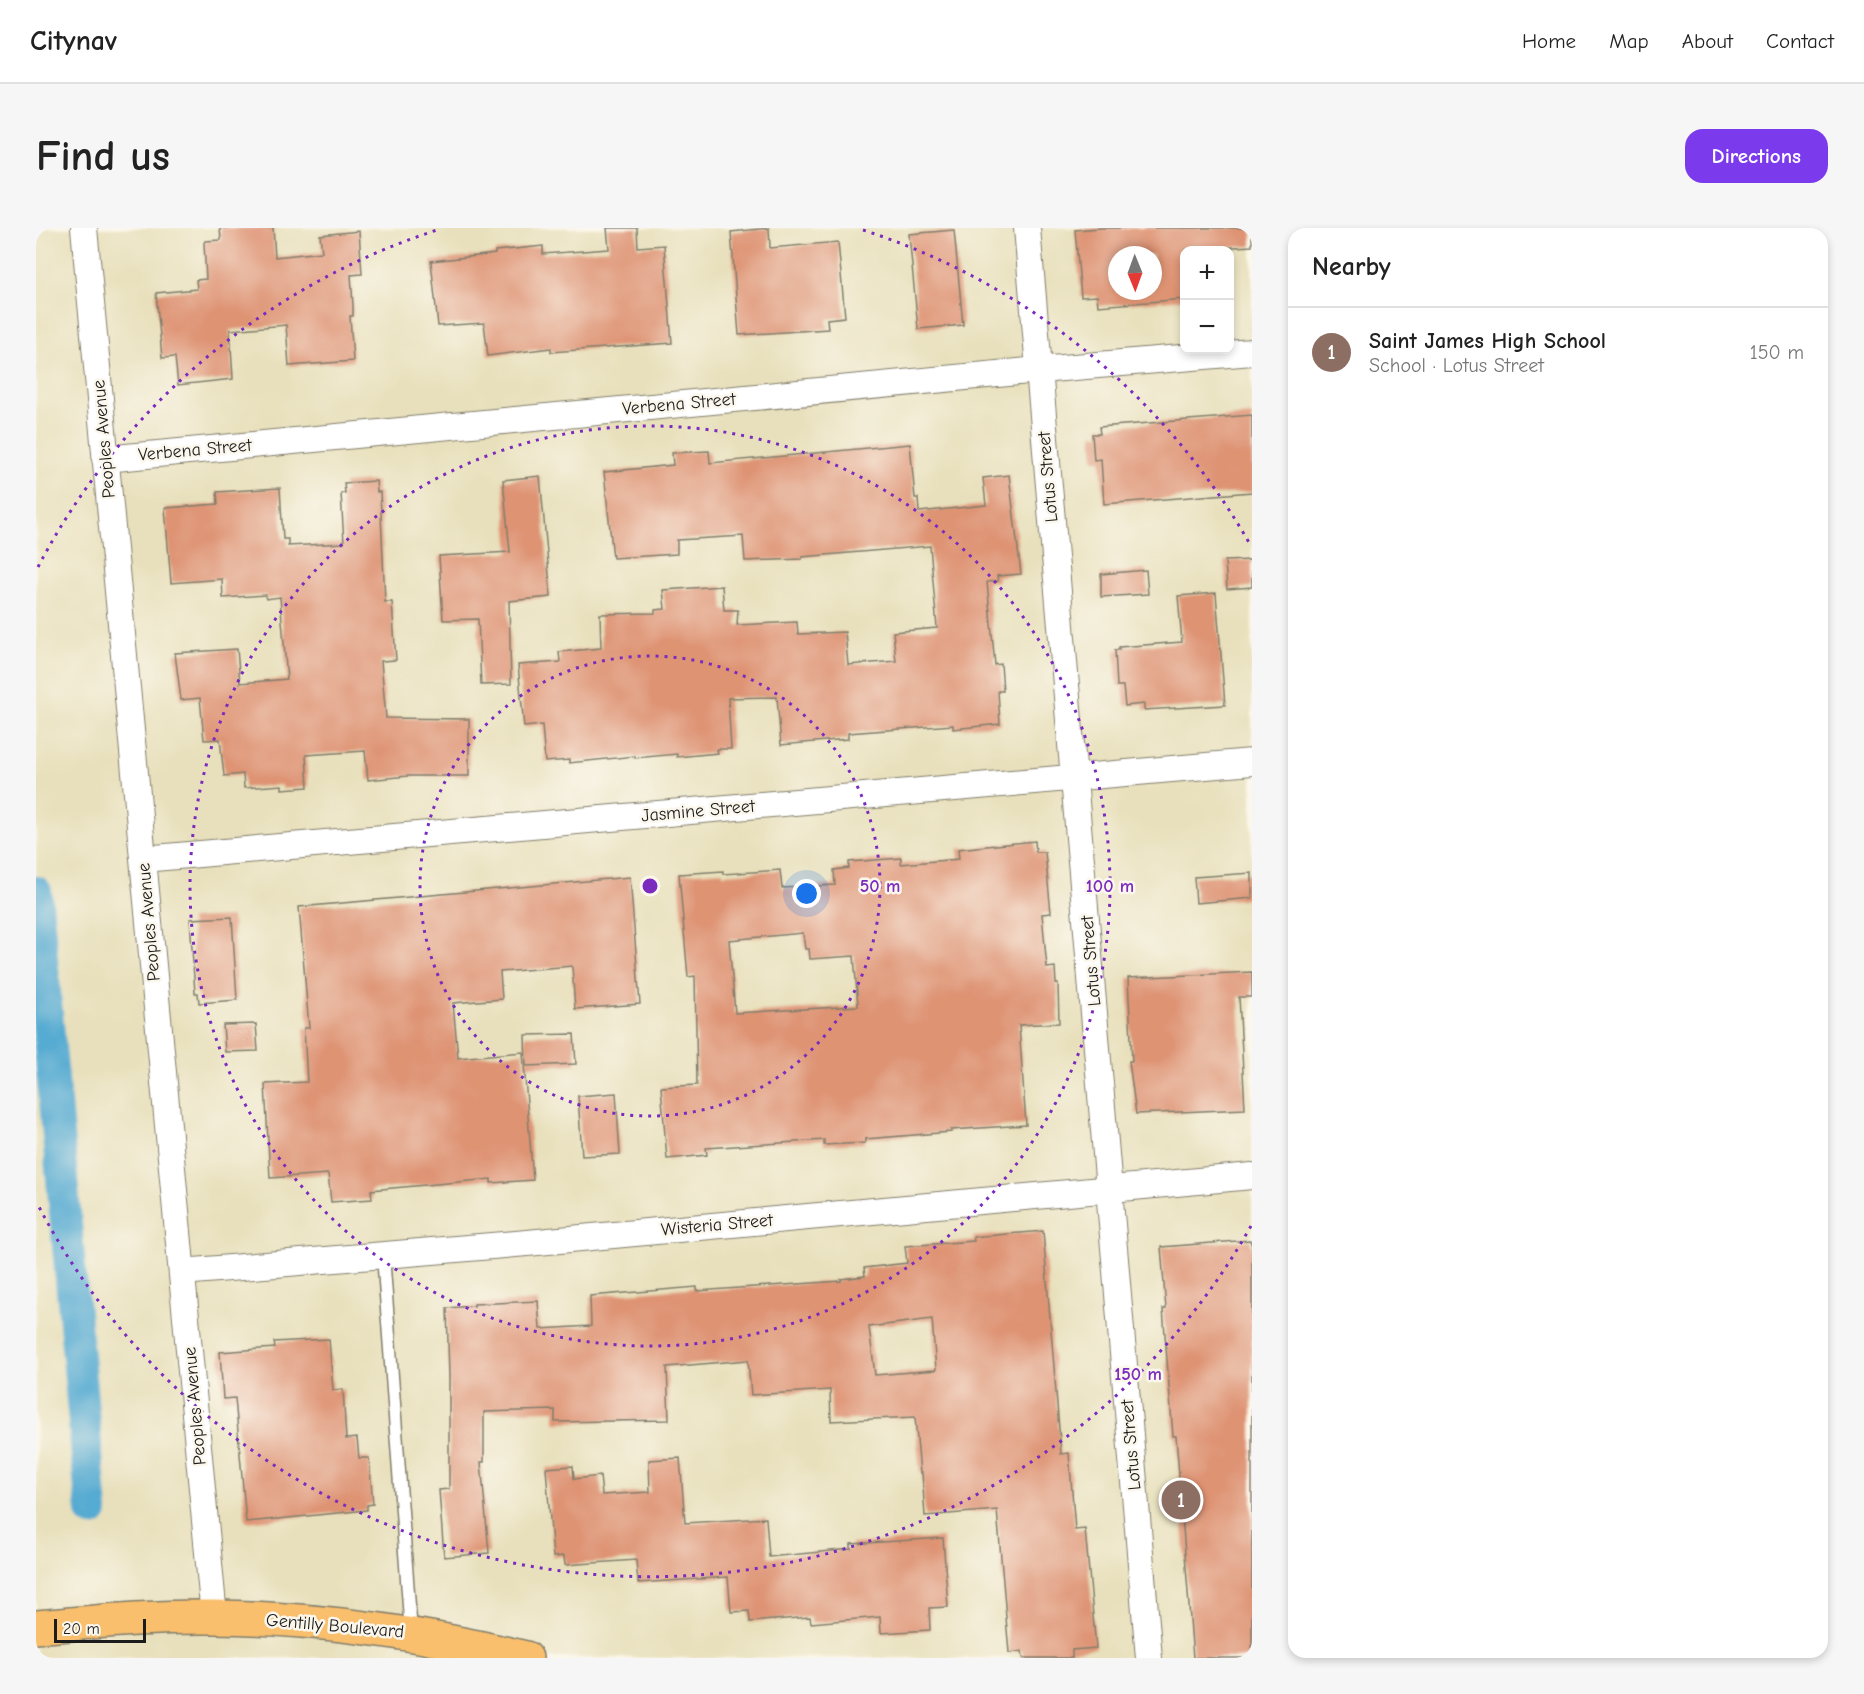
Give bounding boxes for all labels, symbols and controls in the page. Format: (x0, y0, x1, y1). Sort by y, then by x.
text: Citynav (30, 25, 117, 57)
text: Home (1522, 29, 1576, 53)
text: Map (1609, 29, 1649, 53)
text: About (1682, 29, 1733, 53)
text: Contact (1766, 29, 1834, 53)
button: Directions (1685, 129, 1828, 183)
text: Find us (36, 132, 170, 181)
north arrow (1108, 246, 1162, 300)
map controls (1180, 246, 1234, 354)
button: + (1180, 246, 1234, 300)
text: Nearby (1312, 252, 1391, 282)
button: − (1180, 300, 1234, 354)
text: Saint James High School (1369, 328, 1606, 354)
text: 1 (1328, 341, 1335, 364)
text: 150 m (1750, 341, 1804, 364)
text: School · Lotus Street (1369, 354, 1544, 377)
street label: Peoples Avenue (88, 379, 120, 499)
street label: Verbena Street (621, 389, 737, 419)
street label: Lotus Street (1034, 430, 1062, 523)
street label: Verbena Street (137, 435, 253, 465)
street label: Jasmine Street (640, 795, 757, 826)
street label: Peoples Avenue (133, 862, 165, 982)
centre of rings (640, 876, 660, 896)
text: 50 m (860, 876, 900, 897)
text: 100 m (1086, 876, 1134, 897)
your location (792, 879, 821, 908)
street label: Lotus Street (1077, 914, 1105, 1007)
street label: Wisteria Street (660, 1210, 775, 1240)
street label: Peoples Avenue (179, 1346, 211, 1466)
text: 150 m (1114, 1364, 1162, 1385)
street label: Lotus Street (1117, 1398, 1145, 1491)
pin: 1 (1162, 1478, 1200, 1522)
street label: Gentilly Boulevard (265, 1610, 405, 1642)
scale bar (54, 1616, 146, 1644)
text: 20 m (63, 1620, 100, 1638)

